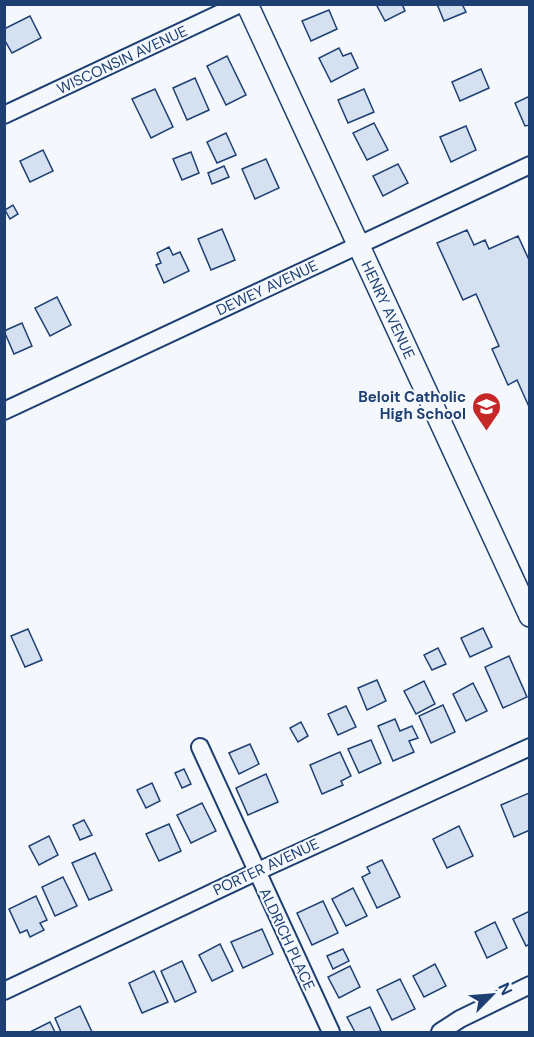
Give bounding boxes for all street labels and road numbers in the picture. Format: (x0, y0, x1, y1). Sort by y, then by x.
street label: WISCONSIN AVENUE (54, 21, 190, 99)
street label: DEWEY AVENUE (213, 256, 321, 320)
street label: HENRY AVENUE (357, 258, 419, 362)
street label: PORTER AVENUE (210, 834, 322, 900)
street label: ALDRICH PLACE (255, 885, 319, 993)

